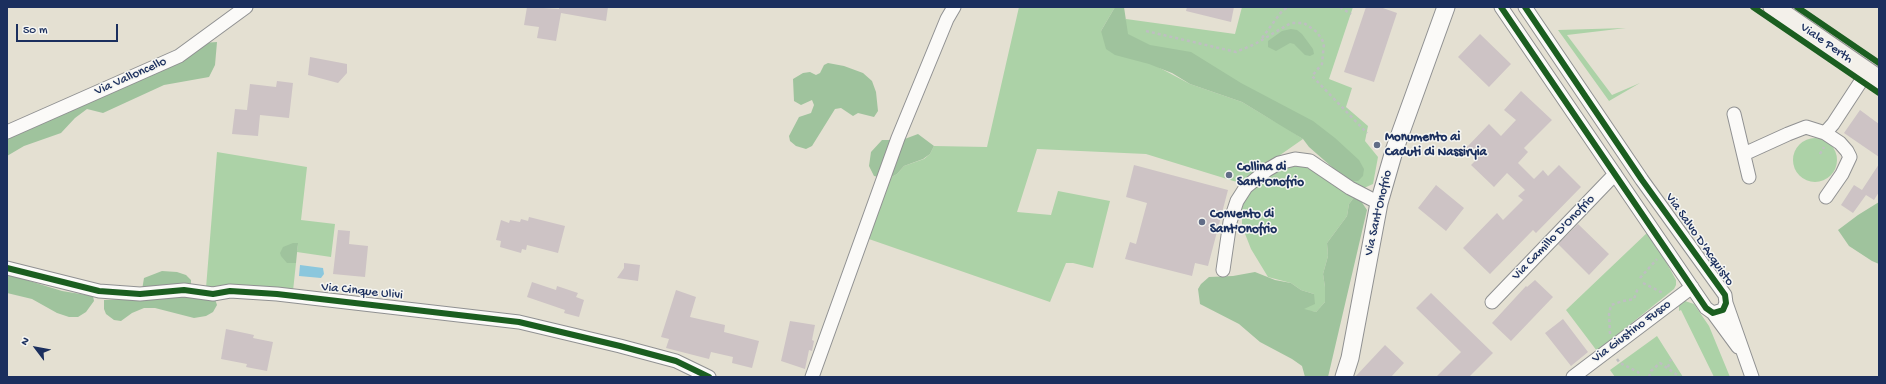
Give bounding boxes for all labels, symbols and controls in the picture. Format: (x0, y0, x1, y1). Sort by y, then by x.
scale bar (18, 16, 120, 42)
street label: Viale Perth (1797, 20, 1855, 68)
text: 50 m (23, 24, 48, 38)
street label: Via Valloncello (93, 54, 169, 100)
place label: Monumento ai Caduti di Nassiryia (1385, 130, 1487, 161)
marker: Monumento ai Caduti di Nassiryia (1372, 140, 1382, 150)
place label: Collina di Sant'Onofrio (1237, 160, 1304, 191)
street label: Via Sant'Onofrio (1362, 169, 1396, 257)
marker: Collina di Sant'Onofrio (1224, 170, 1234, 180)
street label: Via Salvo D'Acquisto (1661, 191, 1737, 289)
street label: Via Camillo D'Onofrio (1509, 192, 1599, 284)
place label: Convento di Sant'Onofrio (1210, 207, 1277, 238)
marker: Convento di Sant'Onofrio (1197, 217, 1207, 227)
street label: Via Cinque Ulivi (321, 280, 403, 304)
street label: Via Giustino Fusco (1589, 297, 1675, 367)
north arrow (16, 328, 56, 368)
text: N (19, 335, 33, 348)

